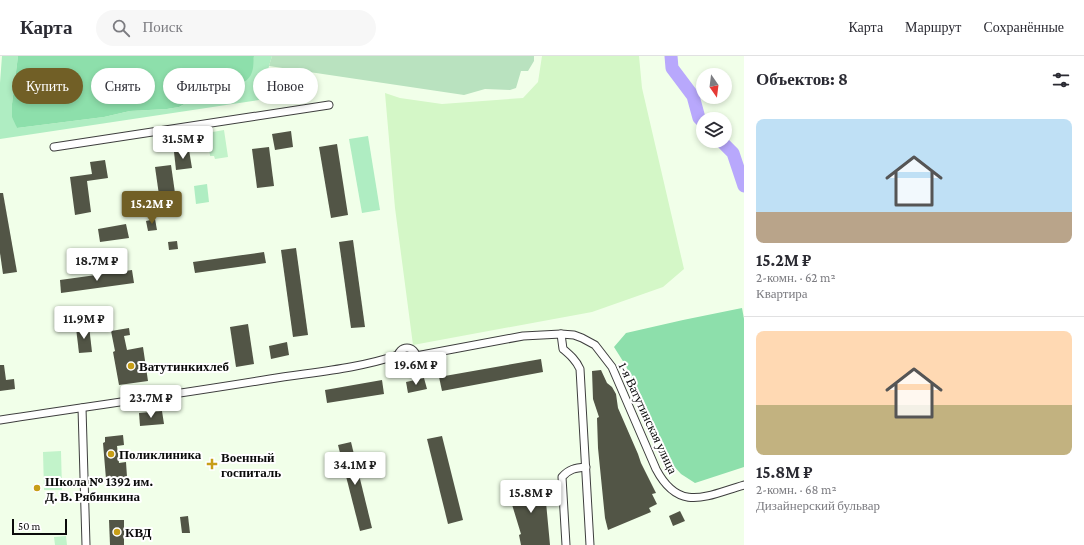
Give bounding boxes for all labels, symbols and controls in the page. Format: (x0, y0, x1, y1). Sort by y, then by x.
search box (96, 10, 376, 46)
text: Карта (20, 17, 72, 38)
icon: search (110, 17, 132, 39)
text: Поиск (142, 19, 183, 35)
text: Карта (848, 19, 883, 35)
text: Маршрут (905, 19, 961, 35)
text: Сохранённые (983, 19, 1064, 35)
chip: Купить (12, 68, 83, 104)
chip: Снять (91, 68, 155, 104)
chip: Фильтры (163, 68, 245, 104)
chip: Новое (253, 68, 318, 104)
north arrow (696, 68, 732, 104)
map controls (696, 68, 732, 148)
icon: filters (1050, 69, 1072, 91)
text: Объектов: 8 (756, 70, 848, 89)
button: layers (696, 112, 732, 148)
pin: 31.5M ₽ (146, 126, 220, 160)
text: 31.5M ₽ (162, 131, 204, 146)
icon: home (878, 145, 950, 217)
pin: 15.2M ₽ (115, 191, 189, 225)
text: 15.2M ₽ (131, 196, 173, 211)
pin: 18.7M ₽ (60, 248, 134, 282)
text: 15.2M ₽ (756, 251, 812, 270)
text: 18.7M ₽ (76, 253, 118, 268)
text: 2-комн. · 62 m² (756, 270, 836, 285)
text: Квартира (756, 286, 808, 301)
pin: 11.9M ₽ (47, 306, 121, 340)
text: 11.9M ₽ (63, 311, 105, 326)
pin: 19.6M ₽ (379, 352, 453, 386)
text: 19.6M ₽ (394, 357, 438, 372)
icon: home (878, 357, 950, 429)
place label: Ватутинкихлеб (139, 359, 229, 374)
street label: 1-я Ватутинская улица (616, 360, 681, 476)
marker: Ватутинкихлеб (126, 361, 136, 371)
pin: 23.7M ₽ (114, 385, 188, 419)
text: 23.7M ₽ (129, 390, 173, 405)
place label: Поликлиника (119, 447, 202, 462)
marker: Поликлиника (106, 449, 116, 459)
place label: Военный госпиталь (221, 450, 281, 480)
pin: 34.1M ₽ (318, 452, 392, 486)
text: 34.1M ₽ (334, 457, 376, 472)
marker: Военный госпиталь (206, 458, 218, 470)
text: 15.8M ₽ (756, 463, 813, 482)
place label: Школа № 1392 им. Д. В. Рябинкина (45, 474, 153, 504)
pin: 15.8M ₽ (494, 480, 568, 514)
text: 2-комн. · 68 m² (756, 482, 837, 497)
marker: Школа № 1392 им. Д. В. Рябинкина (32, 483, 42, 493)
text: 15.8M ₽ (509, 485, 553, 500)
text: Дизайнерский бульвар (756, 498, 880, 513)
scale bar (12, 517, 67, 536)
text: 50 m (18, 520, 40, 532)
place label: КВД (125, 525, 152, 540)
marker: КВД (112, 527, 122, 537)

